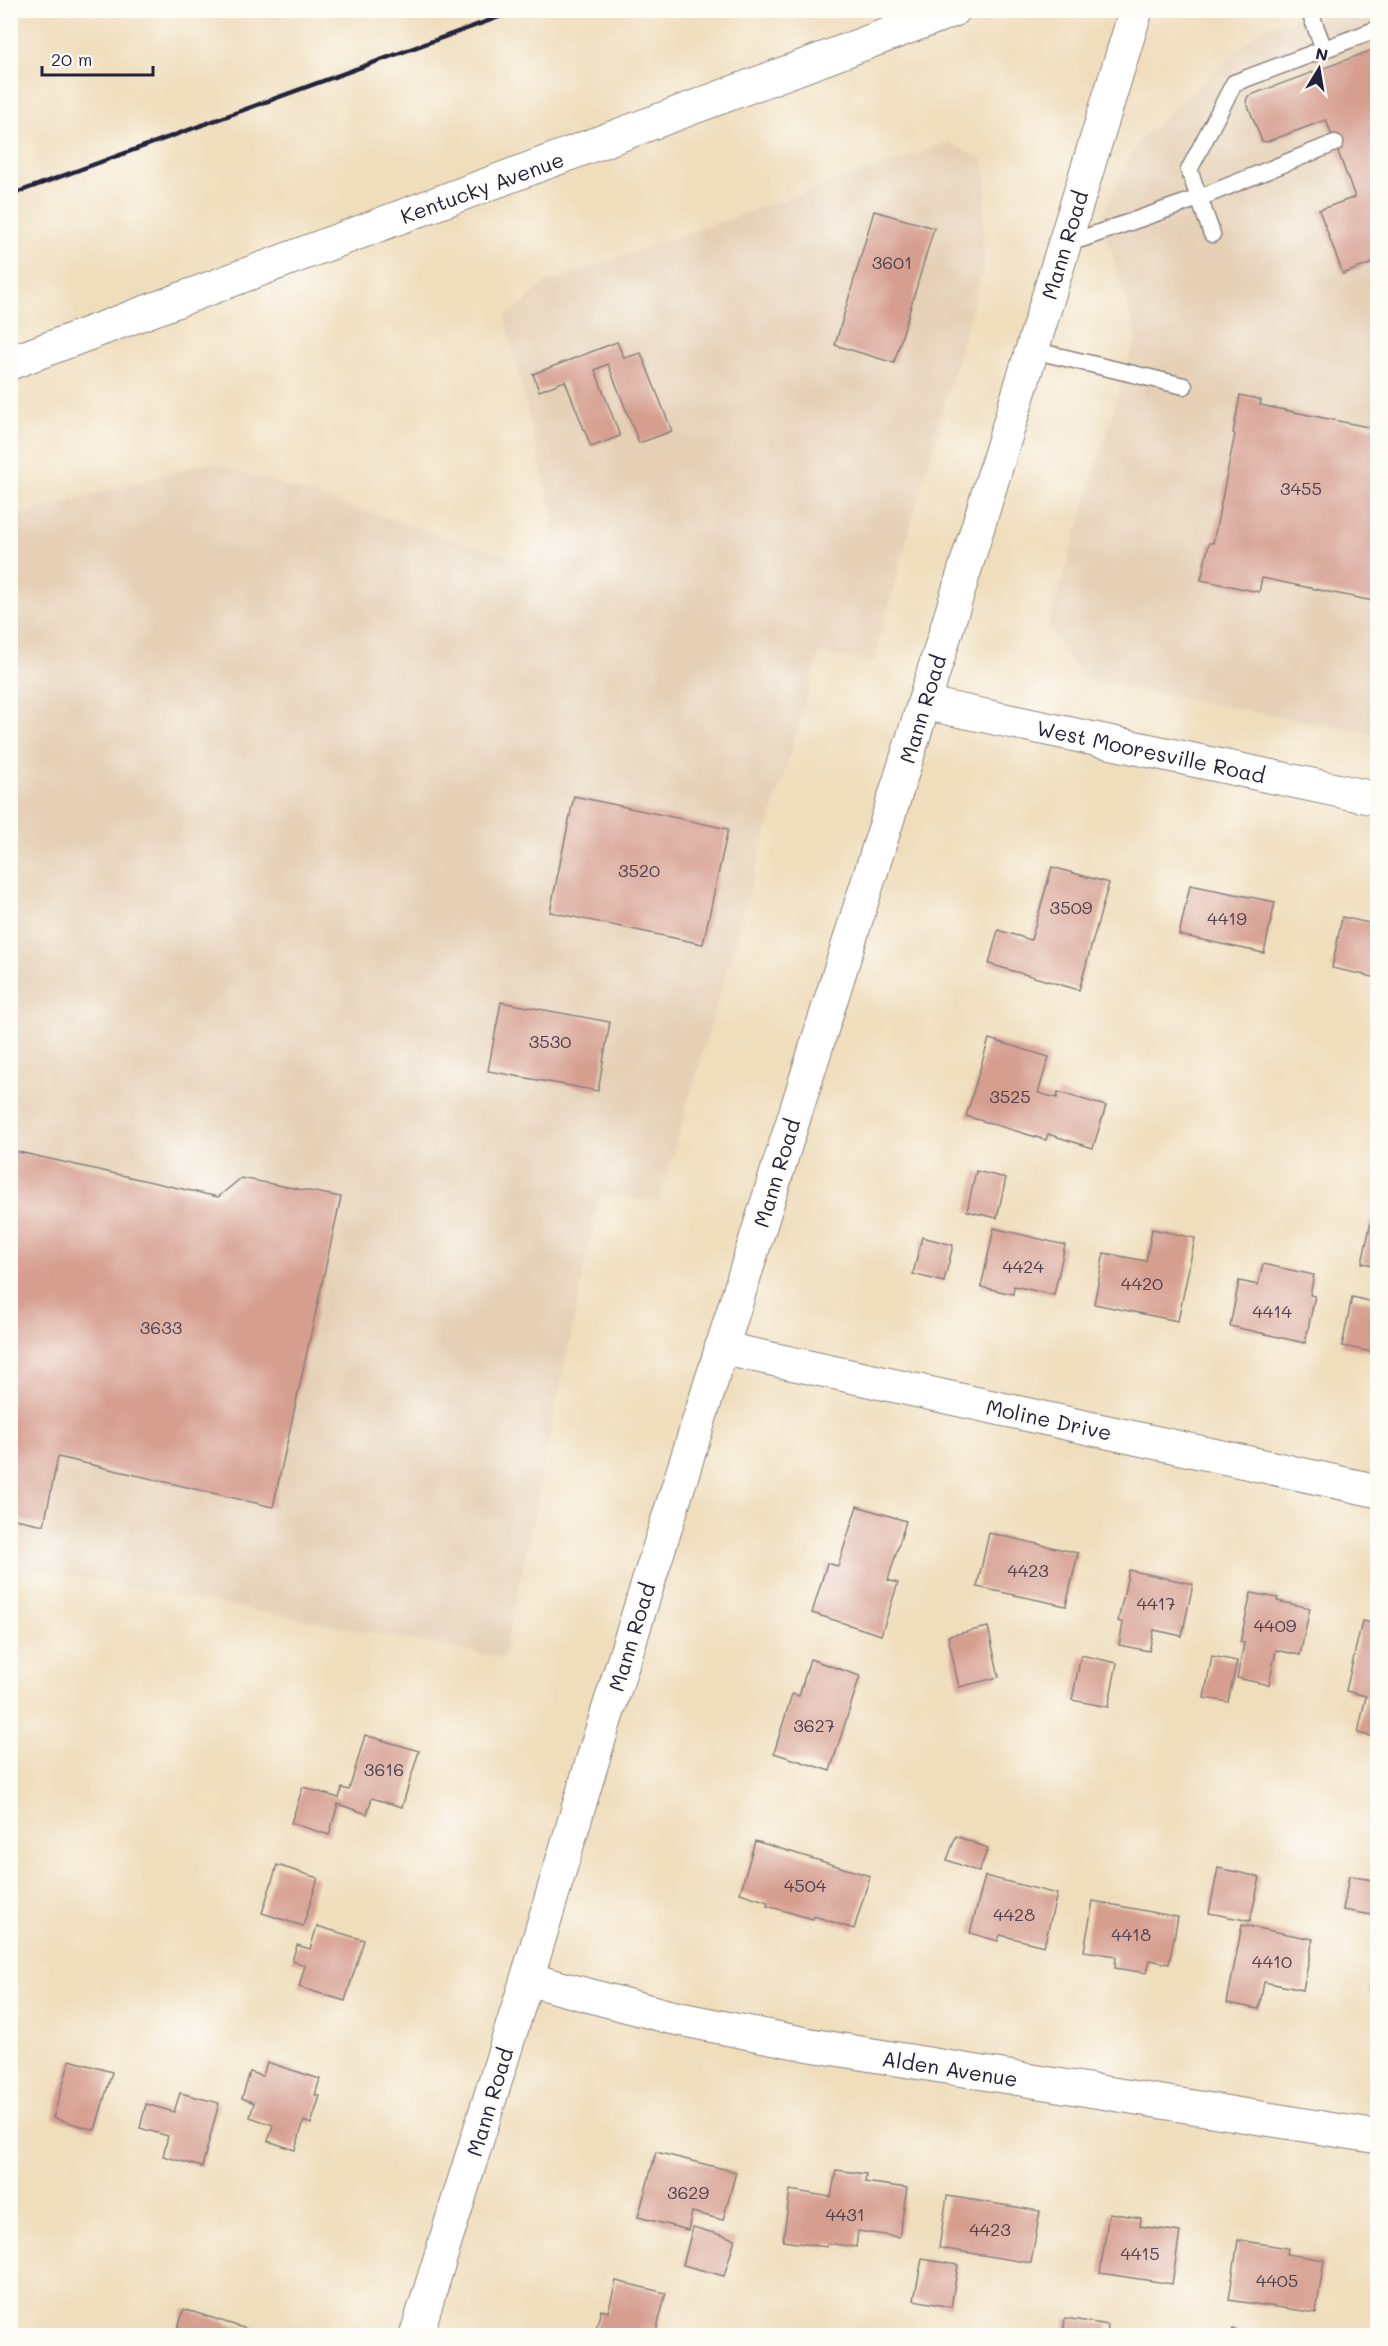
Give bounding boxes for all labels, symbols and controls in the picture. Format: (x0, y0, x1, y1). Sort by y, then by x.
scale bar (42, 39, 153, 77)
north arrow (1289, 39, 1349, 99)
text: N (1314, 42, 1330, 65)
text: 20 m (51, 47, 92, 71)
street label: Kentucky Avenue (397, 145, 567, 229)
street label: Mann Road (1035, 187, 1093, 303)
house number: 3601 (872, 250, 912, 274)
house number: 3455 (1280, 476, 1322, 500)
street label: Mann Road (893, 651, 951, 767)
street label: West Mooresville Road (1034, 714, 1268, 788)
house number: 3520 (618, 858, 660, 882)
house number: 3509 (1050, 895, 1093, 919)
house number: 4419 (1207, 906, 1247, 930)
house number: 3530 (529, 1029, 571, 1053)
house number: 3525 (989, 1084, 1031, 1108)
street label: Mann Road (747, 1115, 805, 1231)
house number: 4424 (1002, 1254, 1044, 1278)
house number: 4420 (1121, 1271, 1163, 1295)
house number: 4414 (1252, 1299, 1292, 1323)
house number: 3633 (140, 1315, 182, 1339)
street label: Moline Drive (984, 1393, 1114, 1445)
house number: 4423 (1007, 1558, 1049, 1582)
street label: Mann Road (602, 1579, 660, 1695)
house number: 4417 (1136, 1591, 1176, 1615)
house number: 4409 (1254, 1613, 1297, 1637)
house number: 3627 (793, 1713, 835, 1737)
house number: 3616 (364, 1757, 404, 1781)
house number: 4504 (784, 1873, 827, 1897)
house number: 4428 (993, 1902, 1035, 1926)
house number: 4418 (1111, 1922, 1151, 1946)
house number: 4410 (1252, 1949, 1292, 1973)
street label: Mann Road (460, 2044, 518, 2160)
street label: Alden Avenue (880, 2044, 1020, 2092)
house number: 3629 (667, 2180, 709, 2204)
house number: 4431 (825, 2202, 865, 2226)
house number: 4423 (969, 2217, 1011, 2241)
house number: 4415 (1120, 2241, 1160, 2265)
house number: 4405 (1256, 2268, 1298, 2292)

